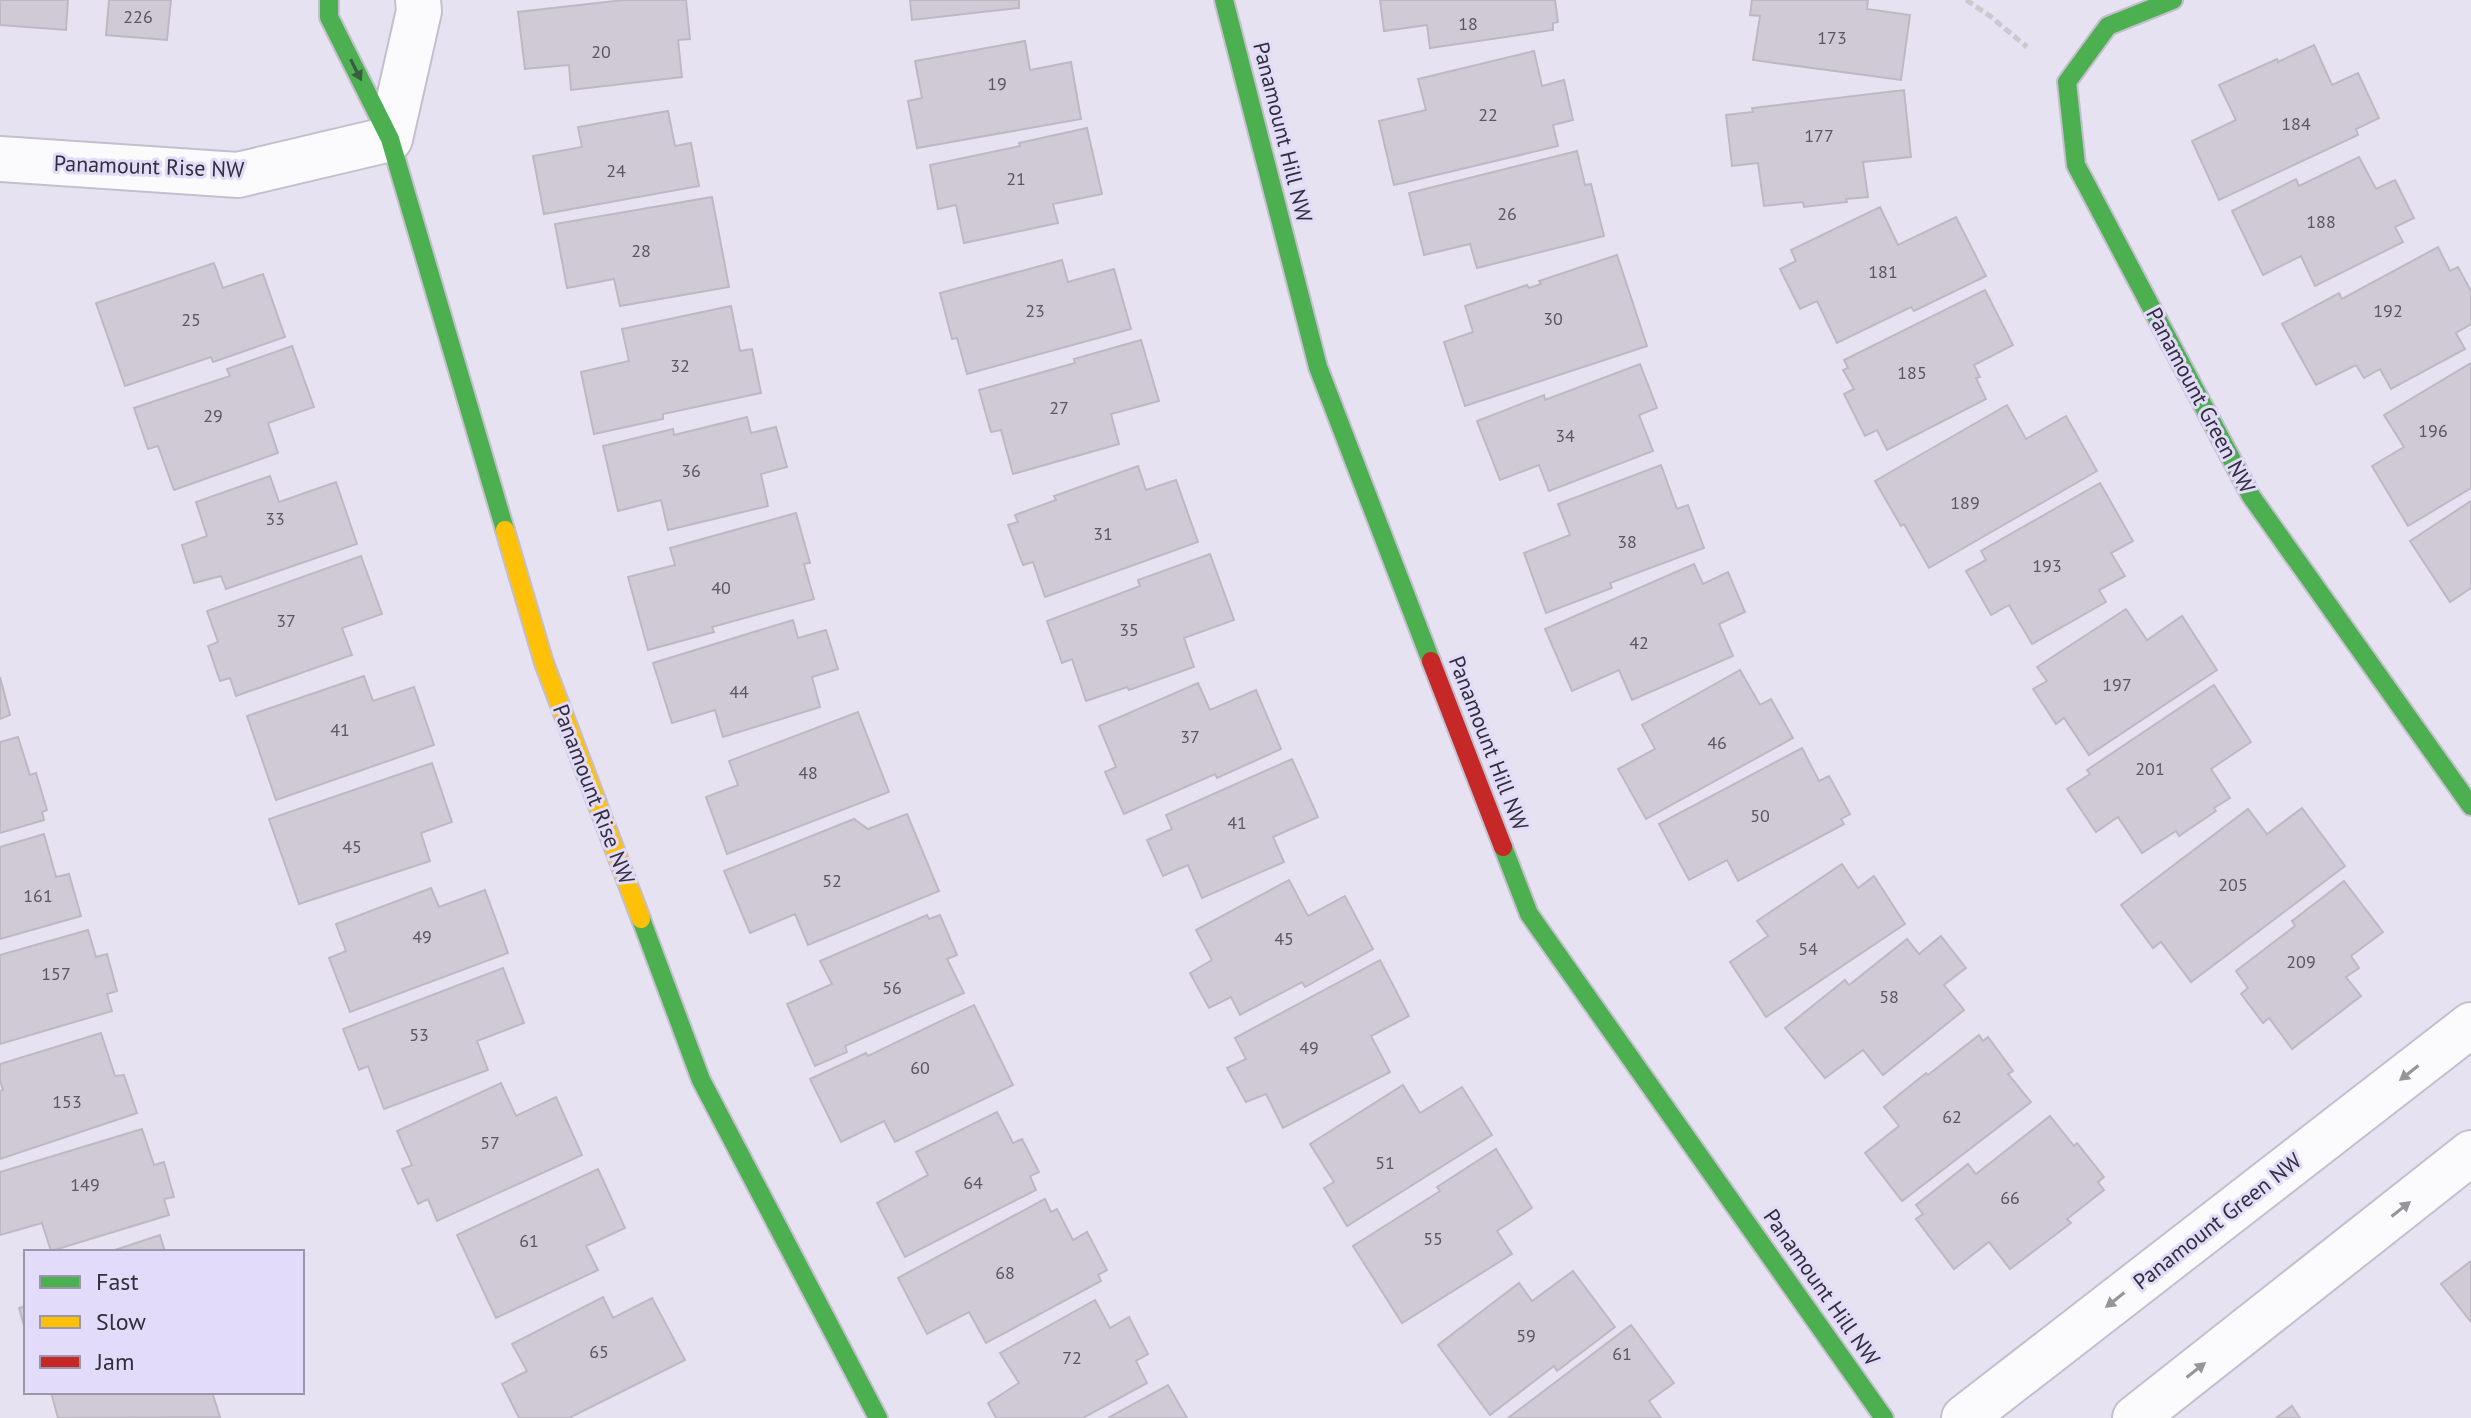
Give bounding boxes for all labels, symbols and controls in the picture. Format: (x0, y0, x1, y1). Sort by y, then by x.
house number: 226 (123, 5, 153, 28)
house number: 18 (1458, 12, 1478, 35)
house number: 173 (1817, 26, 1847, 49)
street label: Panamount Hill NW (1247, 39, 1319, 226)
house number: 20 (591, 40, 611, 63)
one-way arrow (349, 59, 363, 82)
house number: 19 (987, 72, 1007, 95)
house number: 22 (1478, 103, 1498, 126)
house number: 184 (2281, 112, 2311, 135)
house number: 177 (1804, 124, 1834, 147)
street label: Panamount Rise NW (53, 149, 246, 183)
house number: 24 (606, 159, 626, 182)
house number: 21 (1006, 167, 1026, 190)
house number: 26 (1497, 202, 1517, 225)
house number: 188 (2306, 210, 2336, 233)
house number: 28 (631, 239, 651, 262)
house number: 181 (1868, 260, 1898, 283)
house number: 23 (1025, 299, 1045, 322)
house number: 192 (2373, 299, 2403, 322)
street label: Panamount Green NW (2140, 302, 2262, 498)
house number: 30 (1543, 307, 1563, 330)
house number: 25 (181, 308, 201, 331)
house number: 32 (670, 354, 690, 377)
house number: 185 (1897, 361, 1927, 384)
house number: 27 (1049, 396, 1069, 419)
house number: 29 (203, 404, 223, 427)
house number: 196 (2418, 419, 2448, 442)
house number: 34 (1555, 424, 1575, 447)
house number: 36 (681, 459, 701, 482)
house number: 189 (1950, 491, 1980, 514)
house number: 33 (265, 507, 285, 530)
house number: 31 (1093, 522, 1113, 545)
house number: 38 (1617, 530, 1637, 553)
house number: 193 (2032, 554, 2062, 577)
house number: 40 (711, 576, 731, 599)
house number: 37 (276, 609, 296, 632)
house number: 35 (1119, 618, 1139, 641)
house number: 42 (1629, 631, 1649, 654)
street label: Panamount Hill NW (1443, 652, 1535, 835)
house number: 197 (2102, 673, 2132, 696)
house number: 44 (729, 680, 749, 703)
street label: Panamount Rise NW (547, 700, 641, 889)
house number: 41 (330, 718, 350, 741)
house number: 37 (1180, 725, 1200, 748)
house number: 46 (1707, 731, 1727, 754)
house number: 201 (2135, 757, 2165, 780)
house number: 48 (798, 761, 818, 784)
house number: 50 (1750, 804, 1770, 827)
house number: 41 (1227, 811, 1247, 834)
house number: 45 (342, 835, 362, 858)
house number: 52 (822, 869, 842, 892)
house number: 205 (2218, 873, 2248, 896)
house number: 161 (23, 884, 53, 907)
house number: 49 (412, 925, 432, 948)
house number: 45 (1274, 927, 1294, 950)
house number: 54 (1798, 937, 1818, 960)
house number: 209 (2286, 950, 2316, 973)
house number: 157 (41, 962, 71, 985)
house number: 56 (882, 976, 902, 999)
house number: 58 (1879, 985, 1899, 1008)
house number: 53 (409, 1023, 429, 1046)
house number: 49 (1299, 1036, 1319, 1059)
house number: 60 (910, 1056, 930, 1079)
one-way arrow (2399, 1064, 2419, 1080)
house number: 153 (52, 1090, 82, 1113)
house number: 62 (1942, 1105, 1962, 1128)
house number: 57 (480, 1131, 500, 1154)
street label: Panamount Green NW (2127, 1146, 2307, 1296)
house number: 51 (1375, 1151, 1395, 1174)
house number: 64 (963, 1171, 983, 1194)
house number: 149 (70, 1173, 100, 1196)
house number: 66 (2000, 1186, 2020, 1209)
one-way arrow (2391, 1201, 2411, 1217)
street label: Panamount Hill NW (1758, 1203, 1887, 1371)
house number: 55 (1423, 1227, 1443, 1250)
house number: 61 (519, 1229, 539, 1252)
legend (24, 1250, 304, 1394)
house number: 68 (995, 1261, 1015, 1284)
text: Fast (96, 1266, 139, 1297)
one-way arrow (2105, 1292, 2125, 1308)
text: Slow (96, 1306, 146, 1337)
house number: 59 (1516, 1324, 1536, 1347)
house number: 65 (589, 1340, 609, 1363)
house number: 61 (1612, 1342, 1632, 1365)
text: Jam (95, 1346, 134, 1377)
house number: 72 (1062, 1346, 1082, 1369)
one-way arrow (2186, 1362, 2206, 1378)

